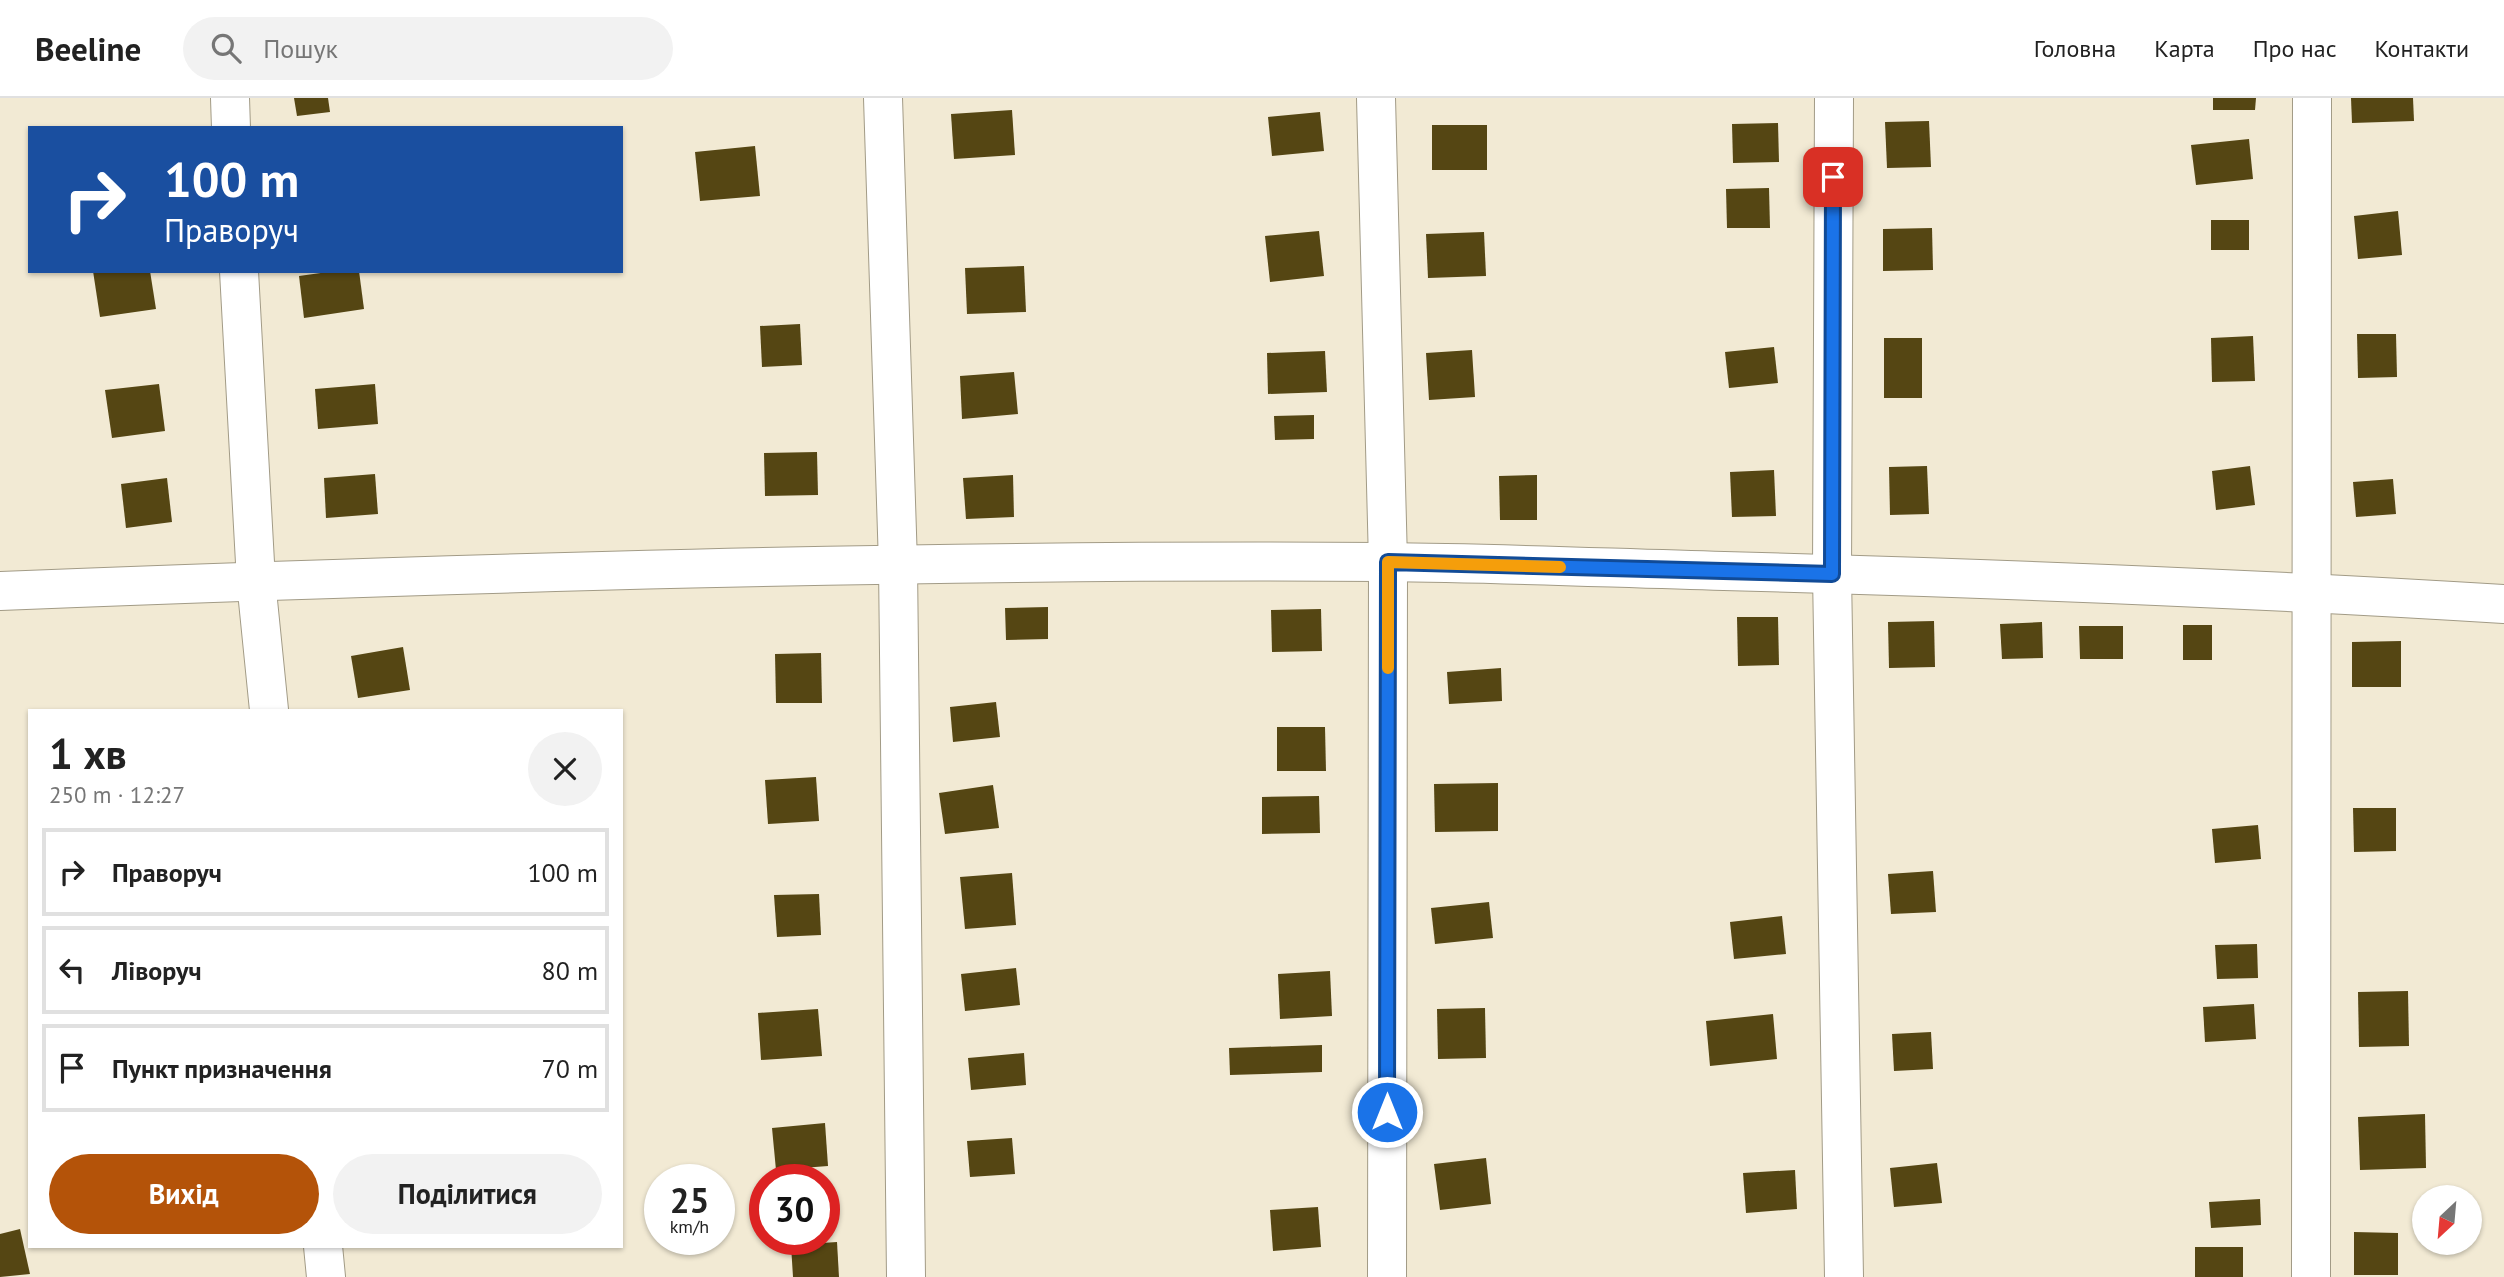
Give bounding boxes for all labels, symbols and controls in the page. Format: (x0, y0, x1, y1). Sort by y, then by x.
search box (183, 17, 673, 80)
text: Beeline (35, 27, 141, 70)
icon: search (207, 29, 245, 67)
text: Пошук (263, 32, 338, 65)
text: Головна (2034, 33, 2116, 64)
text: Карта (2154, 33, 2215, 64)
text: Про нас (2253, 33, 2337, 64)
text: Контакти (2375, 33, 2469, 64)
text: 100 m (164, 147, 299, 211)
pin (1803, 147, 1863, 207)
icon: right (49, 154, 140, 245)
icon: arrive (1814, 158, 1852, 196)
text: Праворуч (164, 209, 299, 251)
text: 1 хв (49, 726, 127, 781)
button: close (528, 732, 602, 806)
text: 250 m · 12:27 (49, 780, 185, 809)
icon: right (53, 853, 91, 891)
text: Праворуч (112, 856, 222, 889)
text: 100 m (527, 856, 598, 889)
icon: left (53, 951, 91, 989)
text: Ліворуч (112, 954, 202, 987)
text: 80 m (542, 954, 598, 987)
icon: arrive (53, 1049, 91, 1087)
text: Пункт призначення (112, 1052, 332, 1085)
text: 70 m (542, 1052, 598, 1085)
position arrow (1350, 1075, 1424, 1149)
button: Вихід (49, 1154, 319, 1234)
button: Поділитися (333, 1154, 602, 1234)
speed limit sign: 30 (749, 1164, 840, 1255)
text: 25 (670, 1177, 709, 1223)
north arrow (2412, 1185, 2482, 1255)
map controls (2412, 1185, 2482, 1255)
text: km/h (670, 1215, 709, 1238)

